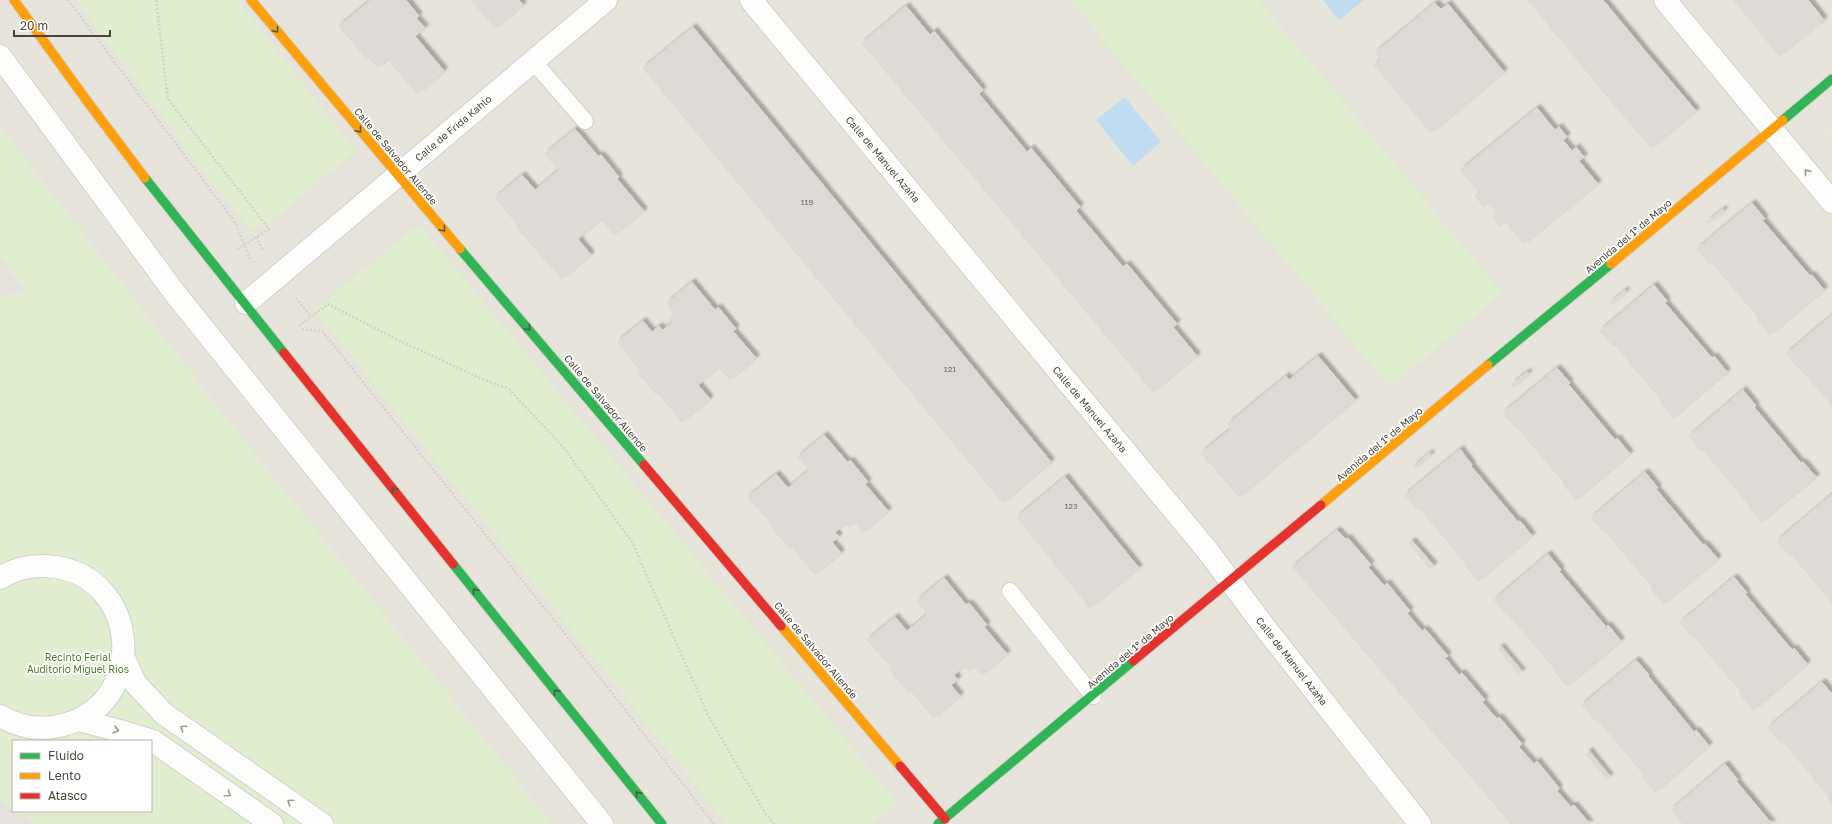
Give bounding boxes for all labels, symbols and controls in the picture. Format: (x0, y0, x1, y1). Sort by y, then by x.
scale bar (14, 12, 110, 38)
text: 20 m (20, 18, 48, 33)
one-way arrow (272, 25, 279, 33)
street label: Calle de Frida Kahlo (412, 93, 494, 163)
street label: Calle de Salvador Allende (352, 105, 440, 207)
street label: Calle de Manuel Azaña (843, 113, 923, 205)
one-way arrow (355, 125, 362, 133)
one-way arrow (1805, 170, 1812, 177)
street label: Avenida del 1º de Mayo (1582, 196, 1674, 276)
house number: 119 (801, 197, 813, 207)
one-way arrow (439, 225, 446, 232)
one-way arrow (523, 324, 530, 331)
street label: Calle de Salvador Allende (562, 352, 650, 454)
street label: Calle de Manuel Azaña (1050, 363, 1130, 455)
house number: 121 (944, 364, 956, 374)
street label: Avenida del 1º de Mayo (1333, 404, 1425, 484)
one-way arrow (391, 487, 398, 494)
house number: 123 (1064, 501, 1078, 511)
one-way arrow (473, 588, 480, 595)
street label: Calle de Salvador Allende (772, 599, 860, 701)
street label: Avenida del 1º de Mayo (1084, 611, 1176, 691)
street label: Calle de Manuel Azaña (1254, 614, 1330, 708)
park label: Recinto Ferial Auditorio Miguel Rios (27, 651, 129, 675)
one-way arrow (554, 690, 561, 697)
one-way arrow (113, 725, 120, 734)
one-way arrow (181, 726, 188, 733)
legend (12, 740, 152, 812)
text: Fluido (48, 748, 84, 763)
text: Lento (48, 768, 81, 783)
text: Atasco (48, 788, 87, 803)
one-way arrow (224, 789, 231, 796)
one-way arrow (635, 791, 642, 798)
one-way arrow (287, 799, 294, 807)

